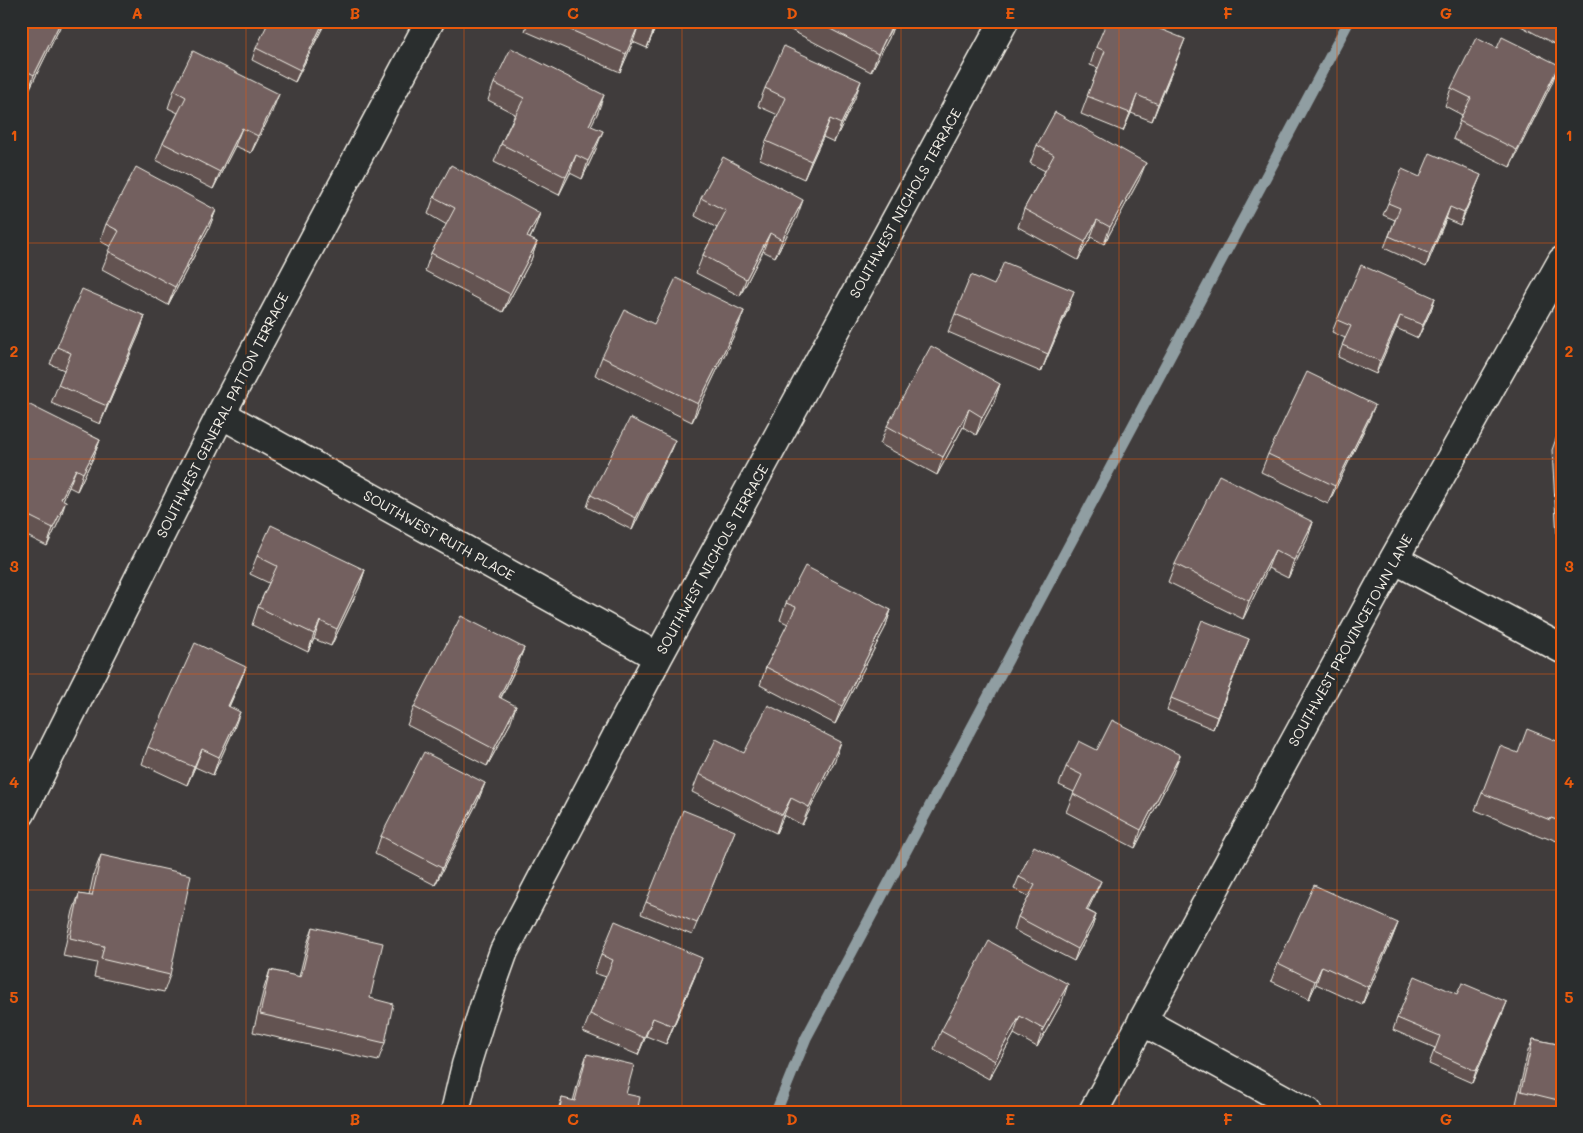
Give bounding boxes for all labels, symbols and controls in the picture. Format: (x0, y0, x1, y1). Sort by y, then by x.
text: A (131, 2, 143, 23)
text: B (350, 2, 360, 23)
text: C (567, 2, 579, 23)
text: D (786, 2, 798, 23)
text: E (1005, 2, 1015, 23)
text: F (1223, 2, 1233, 23)
text: G (1440, 2, 1452, 23)
street label: SOUTHWEST NICHOLS TERRACE (845, 105, 965, 301)
text: 1 (10, 124, 18, 145)
text: 1 (1565, 124, 1573, 145)
street label: SOUTHWEST GENERAL PATTON TERRACE (152, 289, 292, 541)
text: 2 (10, 340, 19, 361)
text: 2 (1565, 340, 1574, 361)
street label: SOUTHWEST NICHOLS TERRACE (652, 461, 772, 657)
street label: SOUTHWEST RUTH PLACE (360, 486, 518, 584)
street label: SOUTHWEST PROVINCETOWN LANE (1283, 530, 1417, 750)
text: 3 (9, 555, 19, 576)
text: 3 (1564, 555, 1574, 576)
text: 4 (9, 771, 19, 792)
text: 4 (1564, 771, 1574, 792)
text: 5 (9, 986, 19, 1007)
text: 5 (1564, 986, 1574, 1007)
text: A (131, 1108, 143, 1129)
text: B (350, 1108, 360, 1129)
text: C (567, 1108, 579, 1129)
text: D (786, 1108, 798, 1129)
text: E (1005, 1108, 1015, 1129)
text: F (1223, 1108, 1233, 1129)
text: G (1440, 1108, 1452, 1129)

